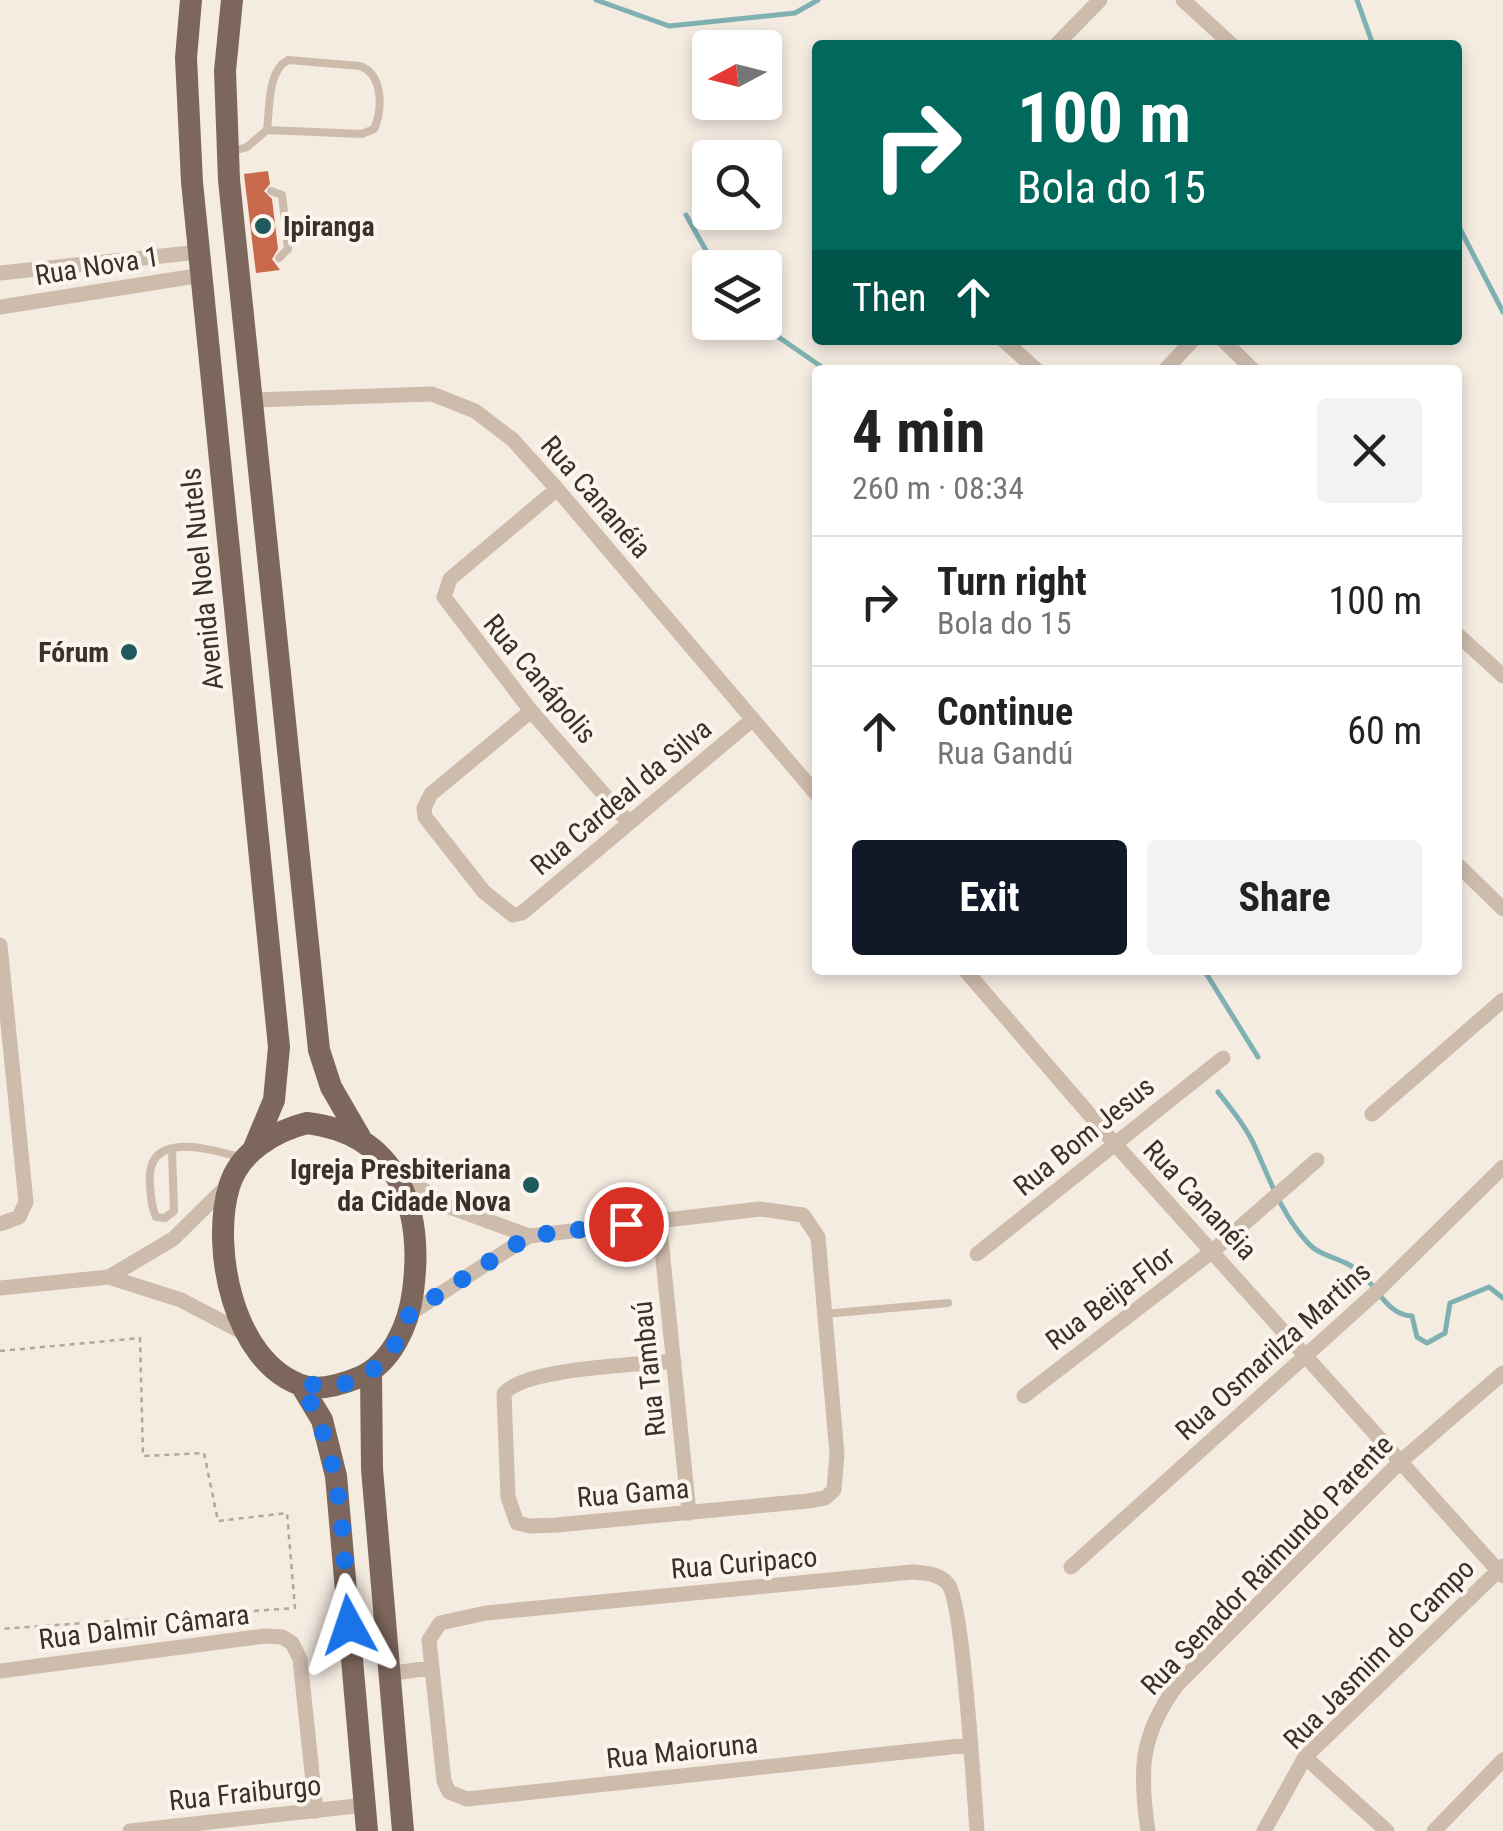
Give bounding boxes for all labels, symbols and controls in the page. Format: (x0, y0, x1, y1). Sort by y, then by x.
north arrow (692, 30, 782, 120)
map controls (692, 30, 782, 340)
text: 100 m (1017, 77, 1191, 159)
icon: right (852, 80, 982, 210)
button: search (692, 140, 782, 230)
text: Bola do 15 (1017, 161, 1206, 214)
place label: Ipiranga (283, 210, 375, 243)
marker: Ipiranga (252, 215, 274, 237)
street label: Rua Nova 1 (33, 240, 161, 292)
button: layers (692, 250, 782, 340)
icon: ahead (946, 270, 1001, 325)
text: Then (852, 276, 926, 320)
text: 4 min (852, 396, 985, 467)
button: close (1317, 398, 1422, 503)
street label: Rua Cananéia (534, 429, 658, 565)
street label: Avenida Noel Nutels (174, 466, 230, 692)
text: 260 m · 08:34 (852, 469, 1024, 507)
text: Turn right (937, 560, 1087, 604)
icon: right (852, 574, 907, 629)
text: 100 m (1328, 579, 1422, 623)
text: Bola do 15 (937, 604, 1071, 642)
street label: Rua Canápolis (477, 608, 603, 750)
place label: Fórum (38, 636, 109, 669)
marker: Fórum (118, 641, 140, 663)
text: Continue (937, 690, 1073, 734)
icon: ahead (852, 704, 907, 759)
text: 60 m (1347, 709, 1422, 753)
street label: Rua Cardeal da Silva (524, 712, 718, 882)
text: Rua Gandú (937, 734, 1073, 772)
button: Exit (852, 840, 1127, 955)
button: Share (1147, 840, 1422, 955)
street label: Rua Bom Jesus (1007, 1069, 1161, 1203)
street label: Rua Cananéia (1136, 1134, 1264, 1266)
place label: Igreja Presbiteriana da Cidade Nova (290, 1153, 511, 1218)
marker: Igreja Presbiteriana da Cidade Nova (520, 1174, 542, 1196)
pin (584, 1182, 669, 1267)
icon: arrive (599, 1197, 654, 1252)
street label: Rua Beija-Flor (1039, 1239, 1181, 1357)
street label: Rua Osmarilza Martins (1169, 1255, 1377, 1447)
street label: Rua Tambaú (625, 1300, 673, 1438)
street label: Rua Senador Raimundo Parente (1134, 1428, 1400, 1702)
street label: Rua Gama (575, 1472, 691, 1514)
street label: Rua Curipaco (669, 1540, 819, 1586)
street label: Rua Jasmim do Campo (1277, 1552, 1481, 1756)
position arrow (297, 1573, 401, 1677)
street label: Rua Dalmir Câmara (37, 1598, 251, 1656)
street label: Rua Maioruna (605, 1727, 759, 1775)
street label: Rua Fraiburgo (167, 1769, 323, 1817)

